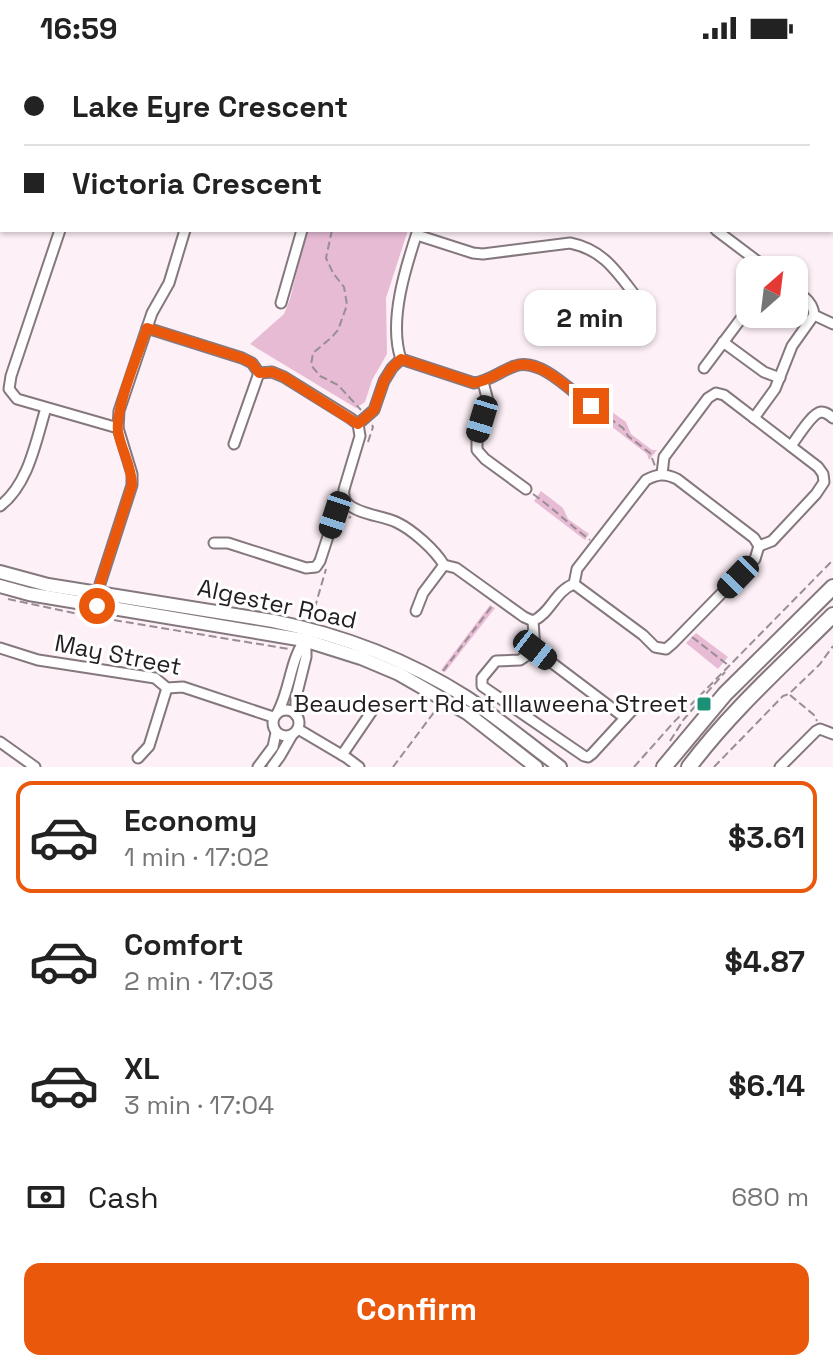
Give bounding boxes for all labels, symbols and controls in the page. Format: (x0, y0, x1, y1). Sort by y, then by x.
text: 16:59 (40, 9, 118, 48)
text: Lake Eyre Crescent (72, 87, 348, 126)
text: Victoria Crescent (72, 164, 322, 203)
north arrow (736, 256, 808, 328)
map controls (736, 256, 808, 328)
callout: 2 min (525, 290, 657, 346)
text: 2 min (556, 301, 624, 335)
route end (573, 388, 609, 424)
car (464, 393, 500, 445)
car (316, 488, 354, 542)
car (713, 551, 763, 603)
street label: Algester Road (195, 572, 360, 636)
route start (79, 588, 115, 624)
car (509, 626, 561, 674)
street label: May Street (52, 627, 184, 682)
place label: Beaudesert Rd at Illaweena Street (293, 688, 688, 719)
marker: Beaudesert Rd at Illaweena Street (695, 695, 713, 713)
icon: car (28, 801, 100, 873)
text: Economy (124, 801, 257, 840)
text: $3.61 (728, 818, 805, 857)
text: 1 min · 17:02 (124, 840, 269, 874)
icon: car (28, 925, 100, 997)
text: Comfort (124, 925, 243, 964)
text: $4.87 (724, 942, 805, 981)
text: 2 min · 17:03 (124, 964, 274, 998)
icon: car (28, 1049, 100, 1121)
text: XL (124, 1049, 160, 1088)
text: $6.14 (728, 1066, 805, 1105)
text: 3 min · 17:04 (124, 1088, 274, 1122)
icon: cash (24, 1175, 68, 1219)
text: Cash (88, 1178, 159, 1217)
text: 680 m (731, 1180, 809, 1214)
button: Confirm (24, 1263, 809, 1355)

